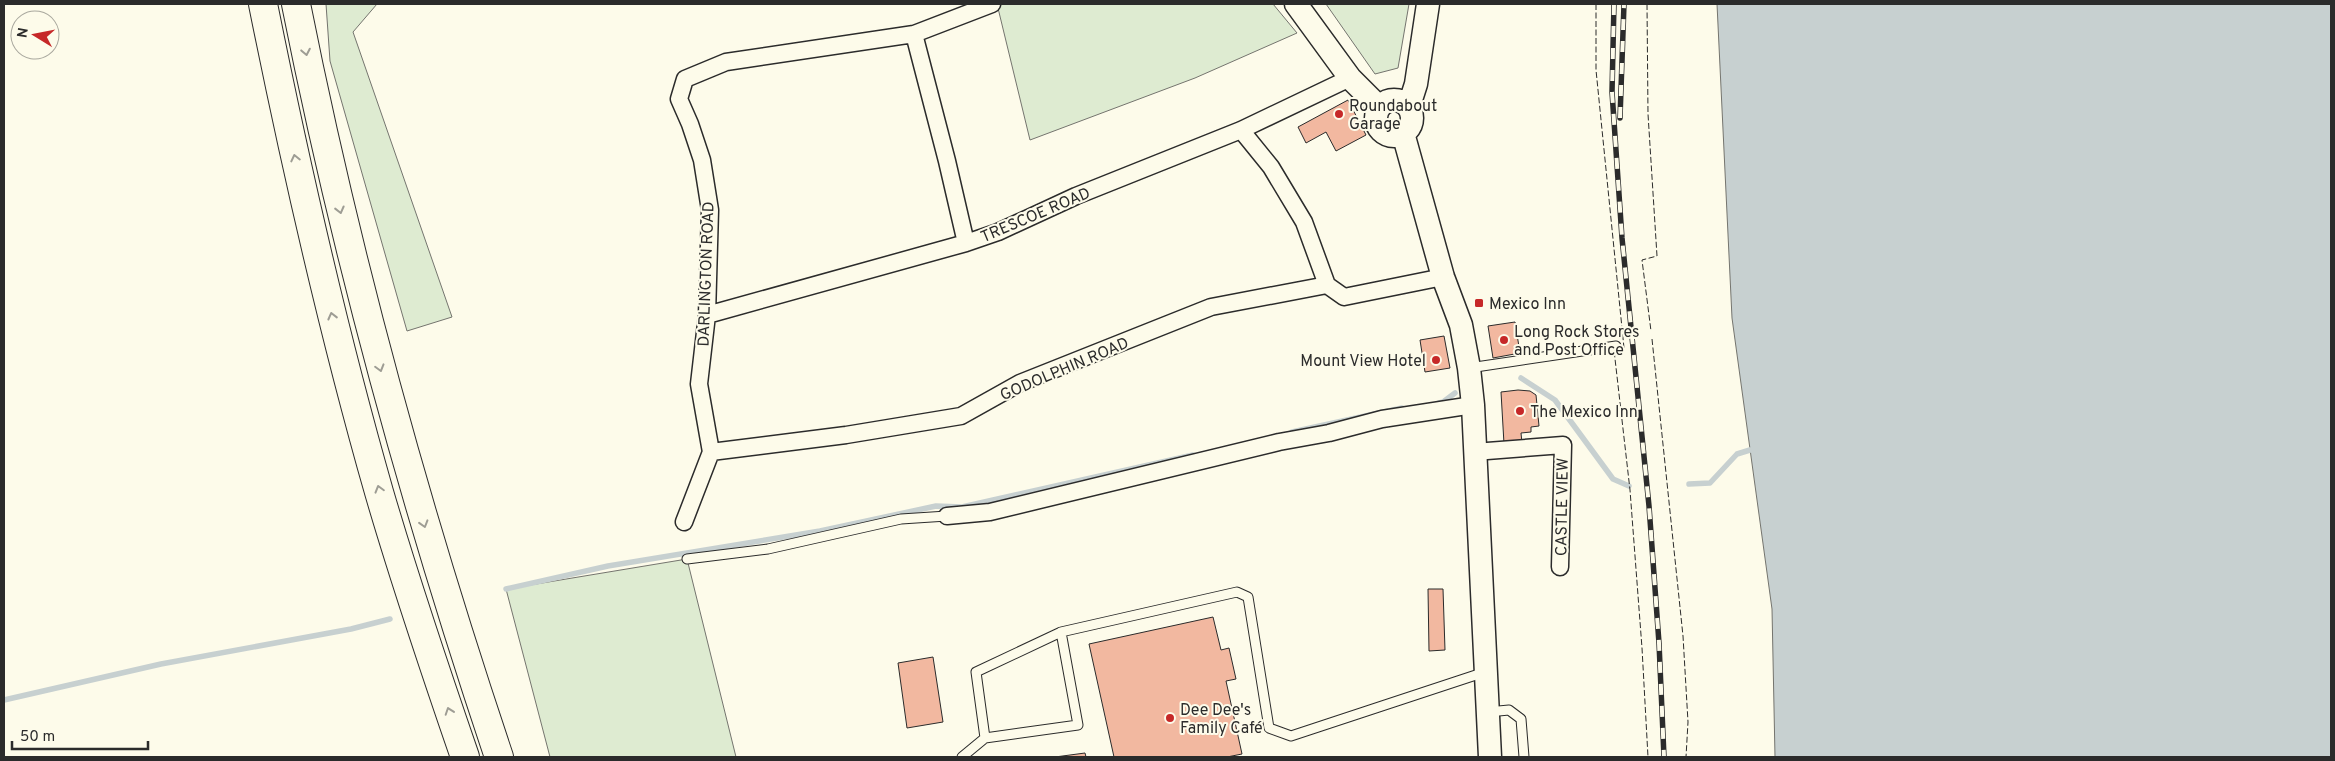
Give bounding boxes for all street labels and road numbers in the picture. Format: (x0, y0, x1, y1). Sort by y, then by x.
street label: TRESCOE ROAD (978, 184, 1094, 248)
street label: DARLINGTON ROAD (694, 201, 720, 347)
street label: GODOLPHIN ROAD (997, 334, 1132, 406)
street label: CASTLE VIEW (1552, 458, 1574, 556)

